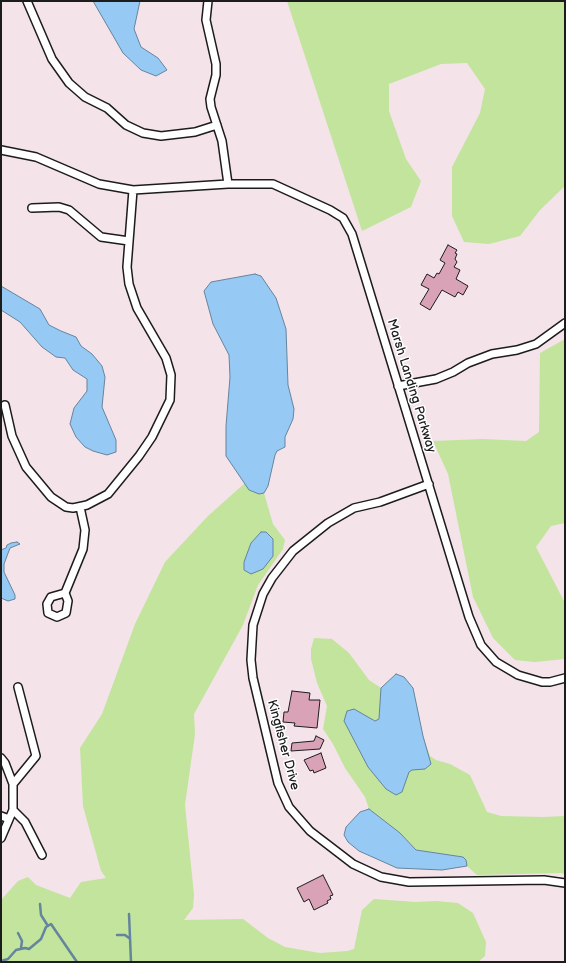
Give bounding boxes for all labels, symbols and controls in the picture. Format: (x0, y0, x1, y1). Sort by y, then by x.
street label: Marsh Landing Parkway (383, 317, 439, 455)
street label: Kingfisher Drive (263, 698, 303, 792)

